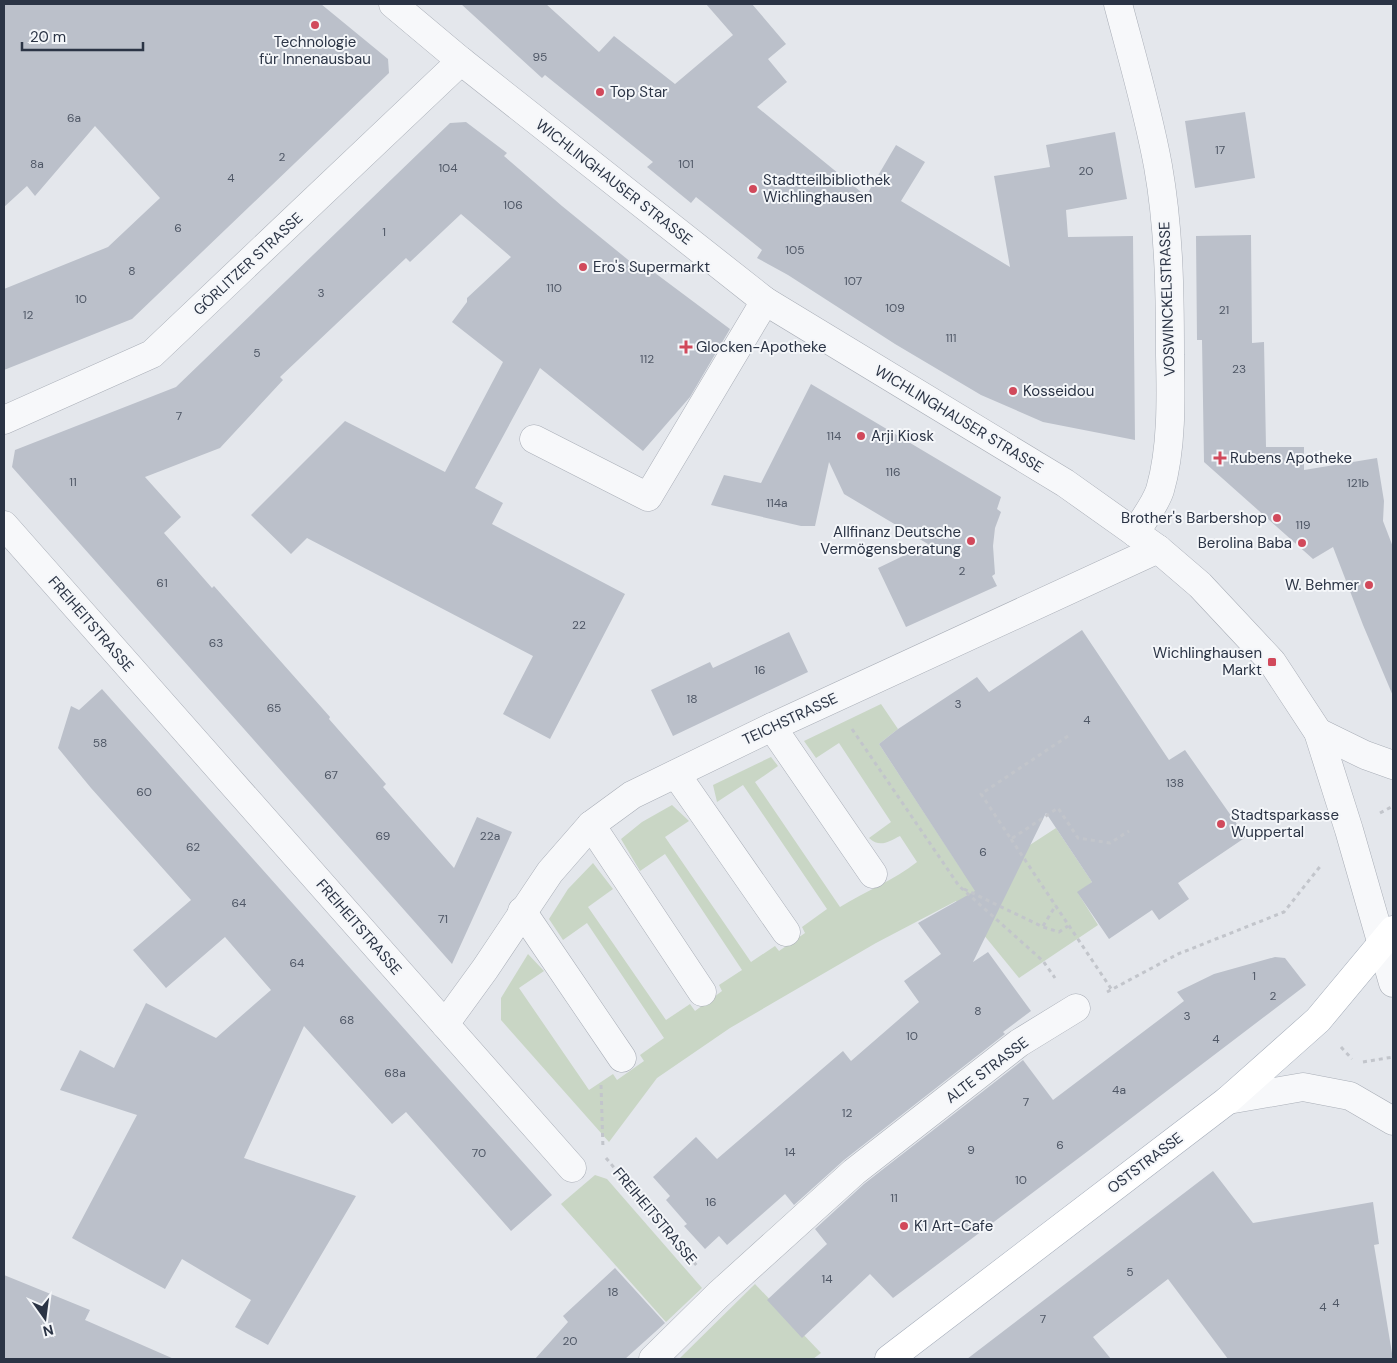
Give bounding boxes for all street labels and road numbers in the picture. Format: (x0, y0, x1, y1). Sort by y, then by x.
street label: WICHLINGHAUSER STRASSE (532, 115, 696, 249)
street label: GÖRLITZER STRASSE (189, 208, 307, 320)
street label: VOSWINCKELSTRASSE (1154, 221, 1180, 377)
street label: WICHLINGHAUSER STRASSE (871, 361, 1047, 477)
street label: FREIHEITSTRASSE (44, 572, 138, 676)
street label: TEICHSTRASSE (739, 688, 841, 750)
street label: FREIHEITSTRASSE (312, 875, 406, 979)
street label: ALTE STRASSE (942, 1032, 1032, 1108)
street label: OSTSTRASSE (1103, 1128, 1187, 1198)
street label: FREIHEITSTRASSE (608, 1163, 702, 1269)

